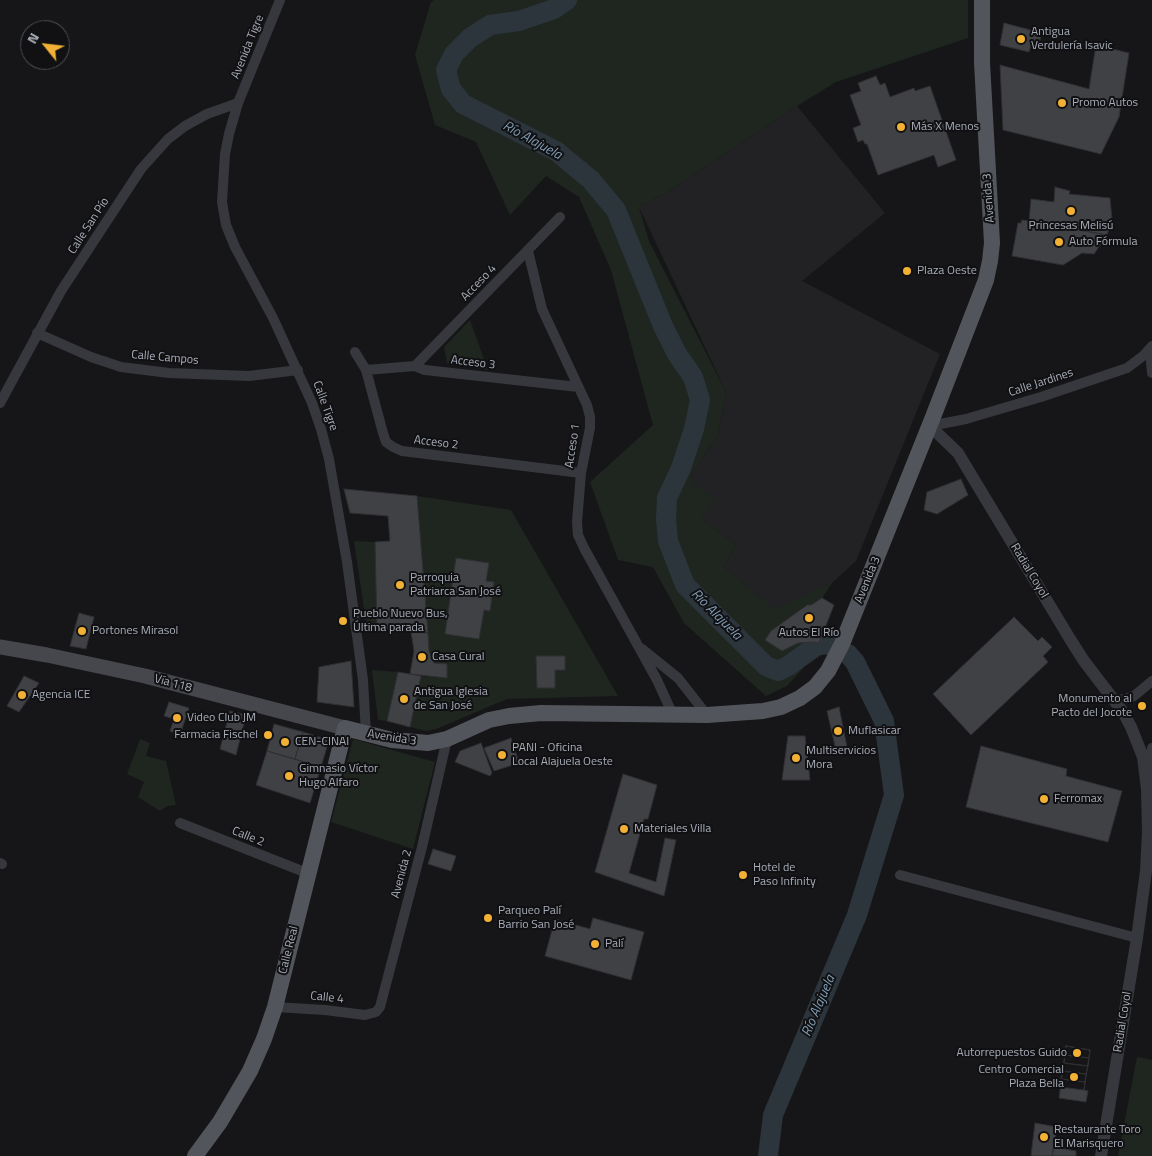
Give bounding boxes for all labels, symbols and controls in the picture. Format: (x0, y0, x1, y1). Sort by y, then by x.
street label: Avenida Tigre (229, 13, 267, 81)
north arrow (20, 20, 70, 70)
place label: Antigua Verdulería Isavic (1031, 25, 1113, 53)
text: N (21, 29, 44, 47)
marker: Antigua Verdulería Isavic (1015, 33, 1027, 45)
place label: Promo Autos (1072, 96, 1138, 110)
marker: Promo Autos (1056, 97, 1068, 109)
water label: Río Alajuela (500, 118, 564, 164)
place label: Más X Menos (911, 120, 979, 134)
marker: Más X Menos (895, 121, 907, 133)
street label: Avenida 3 (980, 173, 998, 223)
street label: Calle San Pío (65, 195, 113, 257)
marker: Princesas Melisú (1065, 205, 1077, 217)
place label: Princesas Melisú (1029, 219, 1113, 233)
place label: Auto Fórmula (1069, 235, 1137, 249)
marker: Auto Fórmula (1053, 236, 1065, 248)
street label: Acceso 4 (458, 262, 500, 304)
place label: Plaza Oeste (917, 264, 977, 278)
marker: Plaza Oeste (901, 265, 913, 277)
street label: Calle Campos (131, 348, 199, 368)
street label: Acceso 3 (450, 353, 496, 373)
street label: Calle Jardines (1007, 366, 1075, 400)
street label: Calle Tigre (309, 379, 341, 433)
street label: Acceso 1 (562, 423, 584, 469)
street label: Acceso 2 (413, 433, 459, 453)
street label: Radial Coyol (1007, 541, 1051, 601)
street label: Avenida 3 (852, 554, 884, 606)
place label: Parroquia Patriarca San José (410, 571, 501, 599)
marker: Parroquia Patriarca San José (394, 579, 406, 591)
water label: Río Alajuela (687, 586, 745, 644)
place label: Pueblo Nuevo Bus, Última parada (353, 607, 448, 635)
marker: Autos El Río (803, 612, 815, 624)
marker: Pueblo Nuevo Bus, Última parada (337, 615, 349, 627)
place label: Portones Mirasol (92, 624, 178, 638)
marker: Portones Mirasol (76, 625, 88, 637)
place label: Autos El Río (779, 626, 839, 640)
place label: Casa Cural (432, 650, 484, 664)
marker: Casa Cural (416, 651, 428, 663)
street label: Vía 118 (153, 672, 193, 696)
place label: Antigua Iglesia de San José (414, 685, 488, 713)
place label: Agencia ICE (32, 688, 90, 702)
marker: Agencia ICE (16, 689, 28, 701)
place label: Monumento al Pacto del Jocote (1051, 692, 1132, 720)
marker: Antigua Iglesia de San José (398, 693, 410, 705)
marker: Monumento al Pacto del Jocote (1136, 700, 1148, 712)
place label: Video Club JM (187, 711, 256, 725)
marker: Video Club JM (171, 712, 183, 724)
place label: Muflasicar (848, 724, 901, 738)
marker: Muflasicar (832, 725, 844, 737)
street label: Avenida 3 (366, 727, 418, 749)
place label: Farmacia Fischel (174, 728, 258, 742)
marker: Farmacia Fischel (262, 729, 274, 741)
place label: CEN-CINAI (295, 735, 349, 749)
marker: CEN-CINAI (279, 736, 291, 748)
place label: PANI - Oficina Local Alajuela Oeste (512, 741, 613, 769)
place label: Multiservicios Mora (806, 744, 876, 772)
marker: PANI - Oficina Local Alajuela Oeste (496, 749, 508, 761)
marker: Multiservicios Mora (790, 752, 802, 764)
place label: Gimnasio Víctor Hugo Alfaro (299, 762, 378, 790)
marker: Gimnasio Víctor Hugo Alfaro (283, 770, 295, 782)
place label: Ferromax (1054, 792, 1102, 806)
marker: Ferromax (1038, 793, 1050, 805)
place label: Materiales Villa (634, 822, 711, 836)
marker: Materiales Villa (618, 823, 630, 835)
street label: Calle 2 (230, 824, 266, 850)
street label: Avenida 2 (389, 848, 415, 900)
place label: Hotel de Paso Infinity (753, 861, 816, 889)
marker: Hotel de Paso Infinity (737, 869, 749, 881)
place label: Parqueo Palí Barrio San José (498, 904, 574, 932)
marker: Parqueo Palí Barrio San José (482, 912, 494, 924)
street label: Calle Real (276, 925, 302, 975)
place label: Palí (605, 937, 623, 951)
marker: Palí (589, 938, 601, 950)
water label: Río Alajuela (799, 973, 839, 1039)
street label: Calle 4 (310, 989, 344, 1007)
street label: Radial Coyol (1111, 991, 1135, 1053)
place label: Autorrepuestos Guido (957, 1046, 1067, 1060)
marker: Autorrepuestos Guido (1071, 1047, 1083, 1059)
place label: Centro Comercial Plaza Bella (978, 1063, 1064, 1091)
marker: Centro Comercial Plaza Bella (1068, 1071, 1080, 1083)
place label: Restaurante Toro El Marisquero (1054, 1123, 1141, 1151)
marker: Restaurante Toro El Marisquero (1038, 1131, 1050, 1143)

